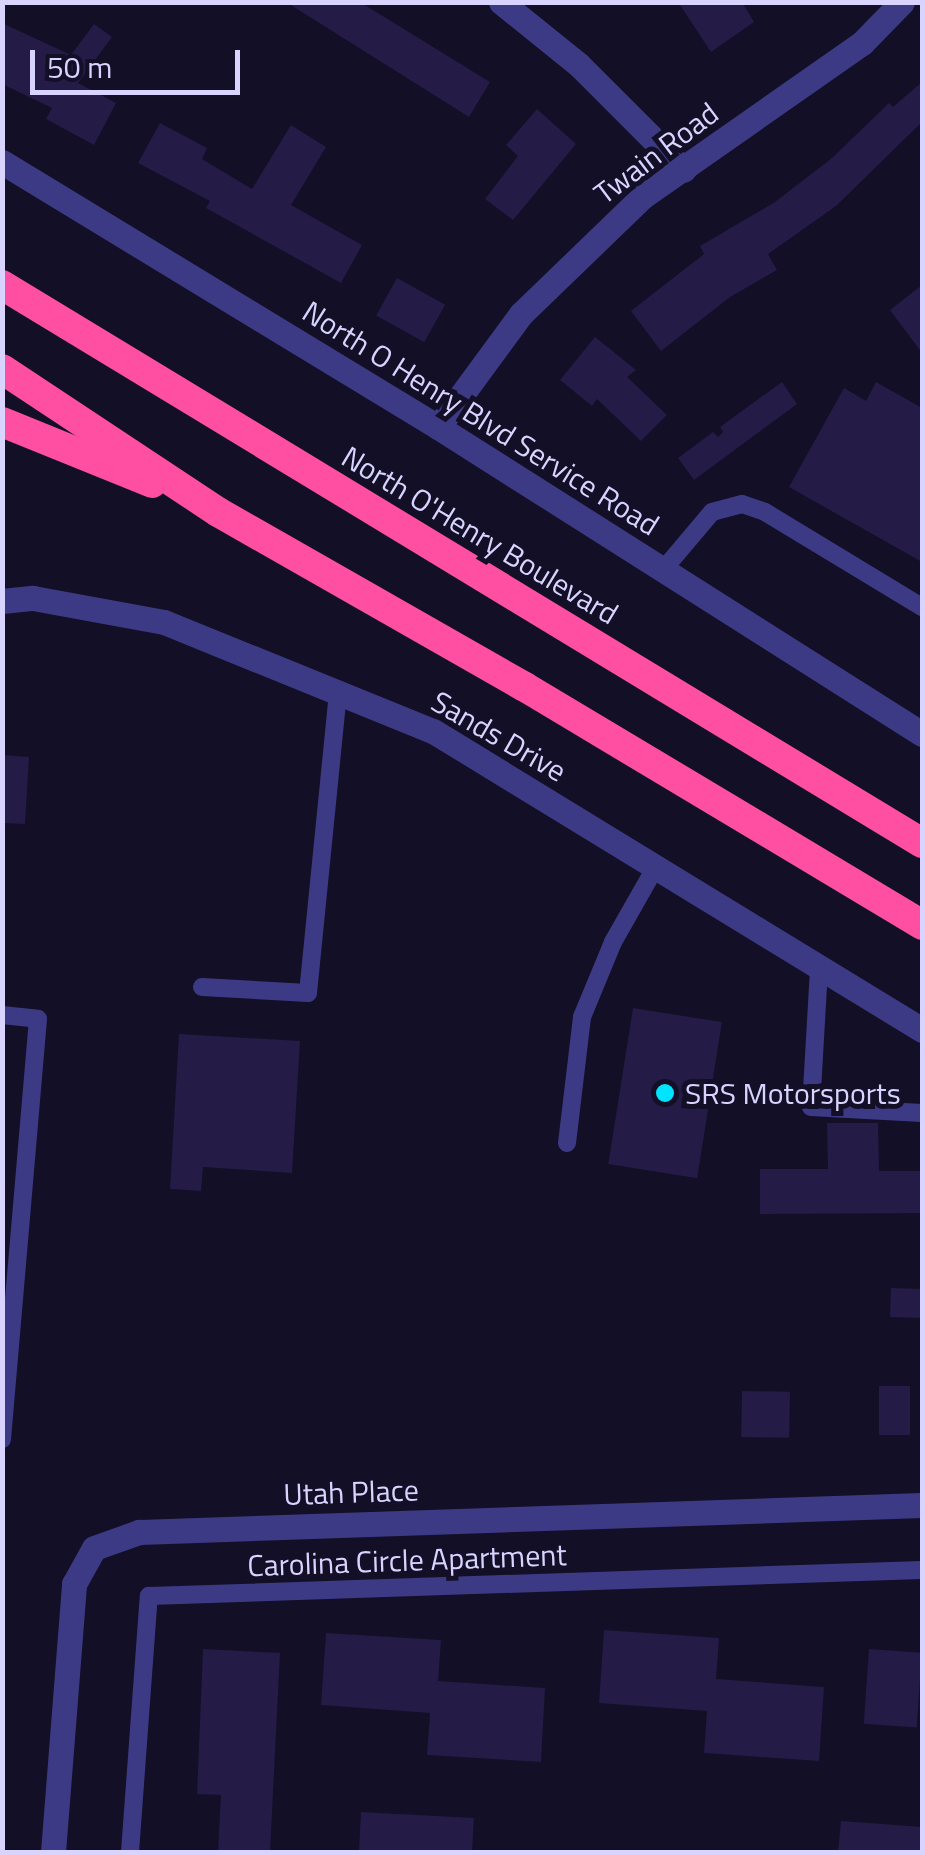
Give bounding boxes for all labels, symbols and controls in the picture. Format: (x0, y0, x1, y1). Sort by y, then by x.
scale bar (35, 30, 245, 92)
text: 50 m (47, 44, 112, 90)
street label: Twain Road (587, 95, 725, 211)
street label: North O Henry Blvd Service Road (296, 293, 666, 543)
street label: North O'Henry Boulevard (335, 438, 625, 632)
street label: Sands Drive (425, 683, 573, 789)
place label: SRS Motorsports (685, 1075, 901, 1111)
marker: SRS Motorsports (654, 1082, 676, 1104)
street label: Utah Place (283, 1472, 419, 1512)
street label: Carolina Circle Apartment (247, 1536, 567, 1584)

